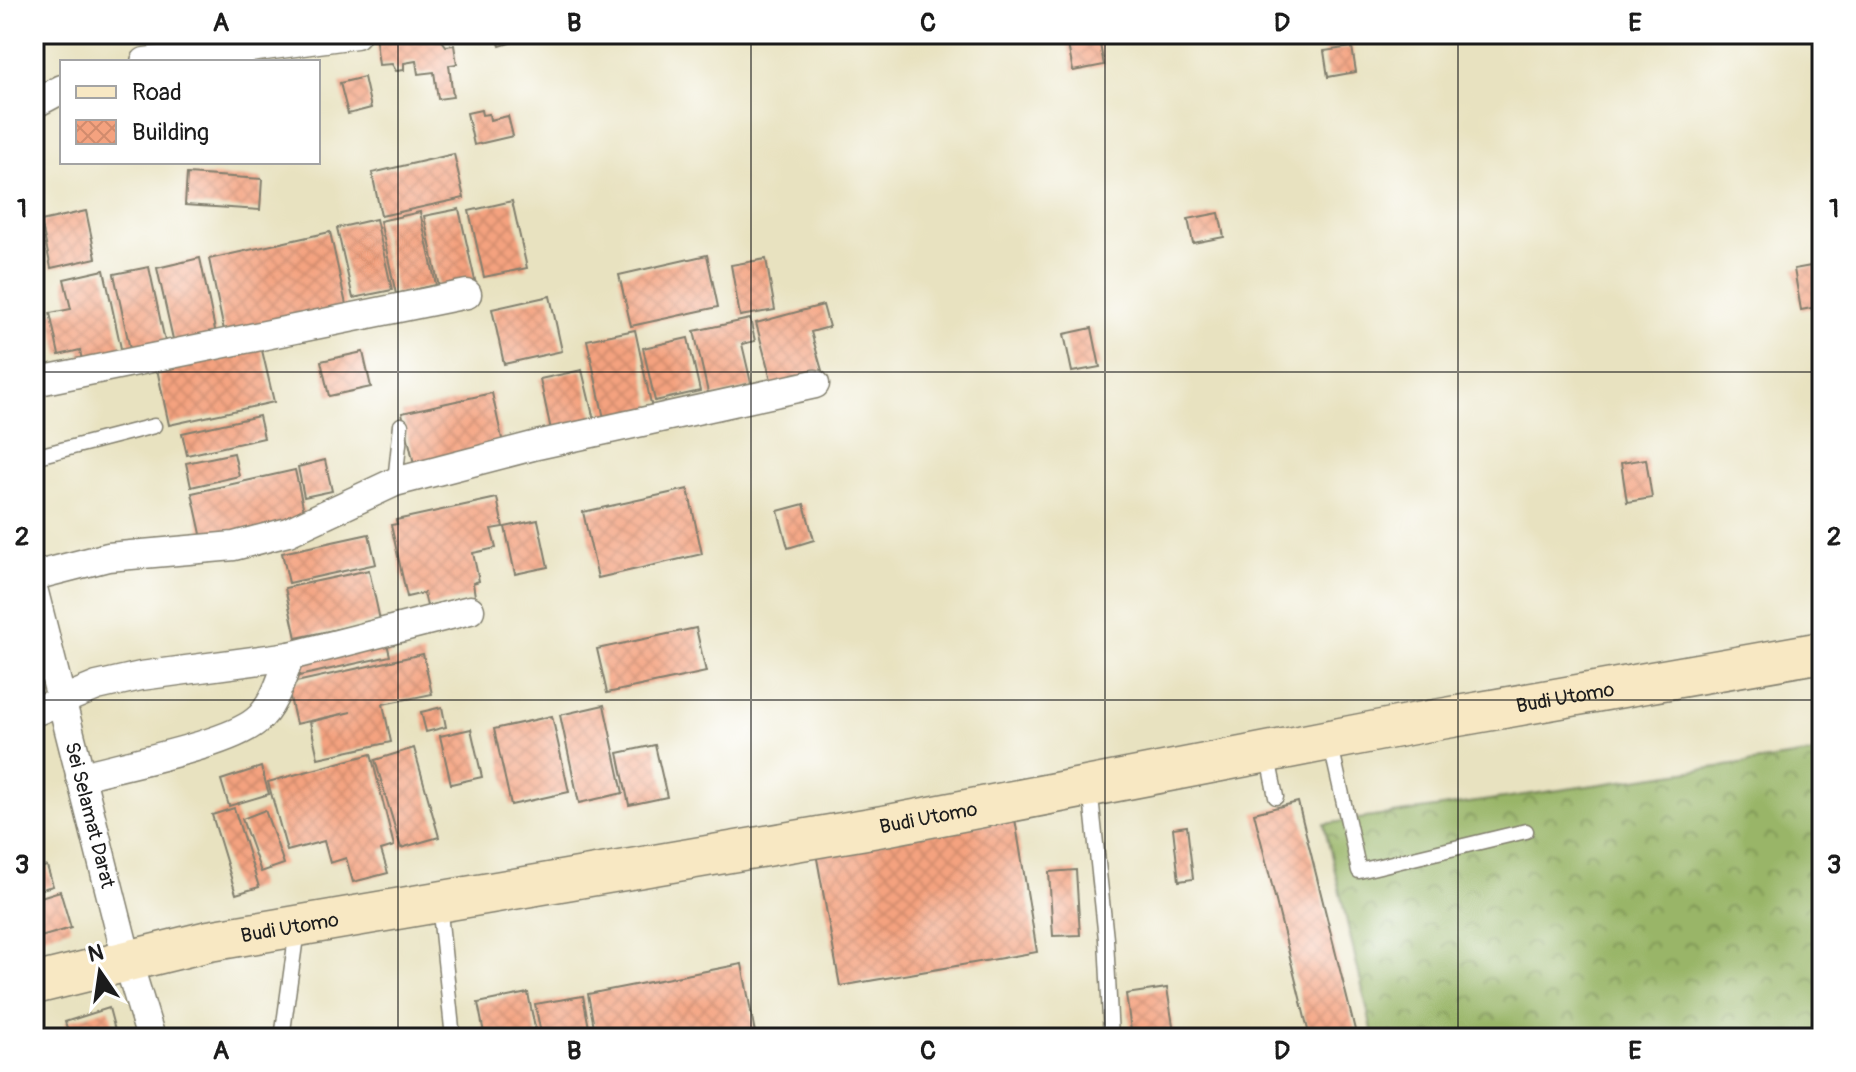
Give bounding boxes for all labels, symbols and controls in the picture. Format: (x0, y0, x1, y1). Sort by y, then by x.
text: A (213, 7, 230, 39)
text: B (567, 7, 581, 39)
text: C (920, 7, 936, 39)
text: D (1274, 7, 1290, 39)
text: E (1628, 7, 1642, 39)
legend (60, 60, 320, 164)
text: Road (132, 78, 182, 107)
text: Building (132, 118, 209, 147)
text: 1 (17, 193, 27, 225)
text: 1 (1829, 193, 1839, 225)
text: 2 (15, 521, 29, 553)
text: 2 (1827, 521, 1841, 553)
street label: Budi Utomo (1514, 676, 1616, 718)
street label: Sei Selamat Darat (60, 739, 121, 891)
street label: Budi Utomo (877, 796, 980, 839)
text: 3 (15, 849, 29, 881)
text: 3 (1827, 849, 1841, 881)
street label: Budi Utomo (239, 907, 341, 948)
north arrow (60, 932, 140, 1012)
text: N (85, 938, 106, 969)
text: A (213, 1035, 230, 1067)
text: B (567, 1035, 581, 1067)
text: C (920, 1035, 936, 1067)
text: D (1274, 1035, 1290, 1067)
text: E (1628, 1035, 1642, 1067)

